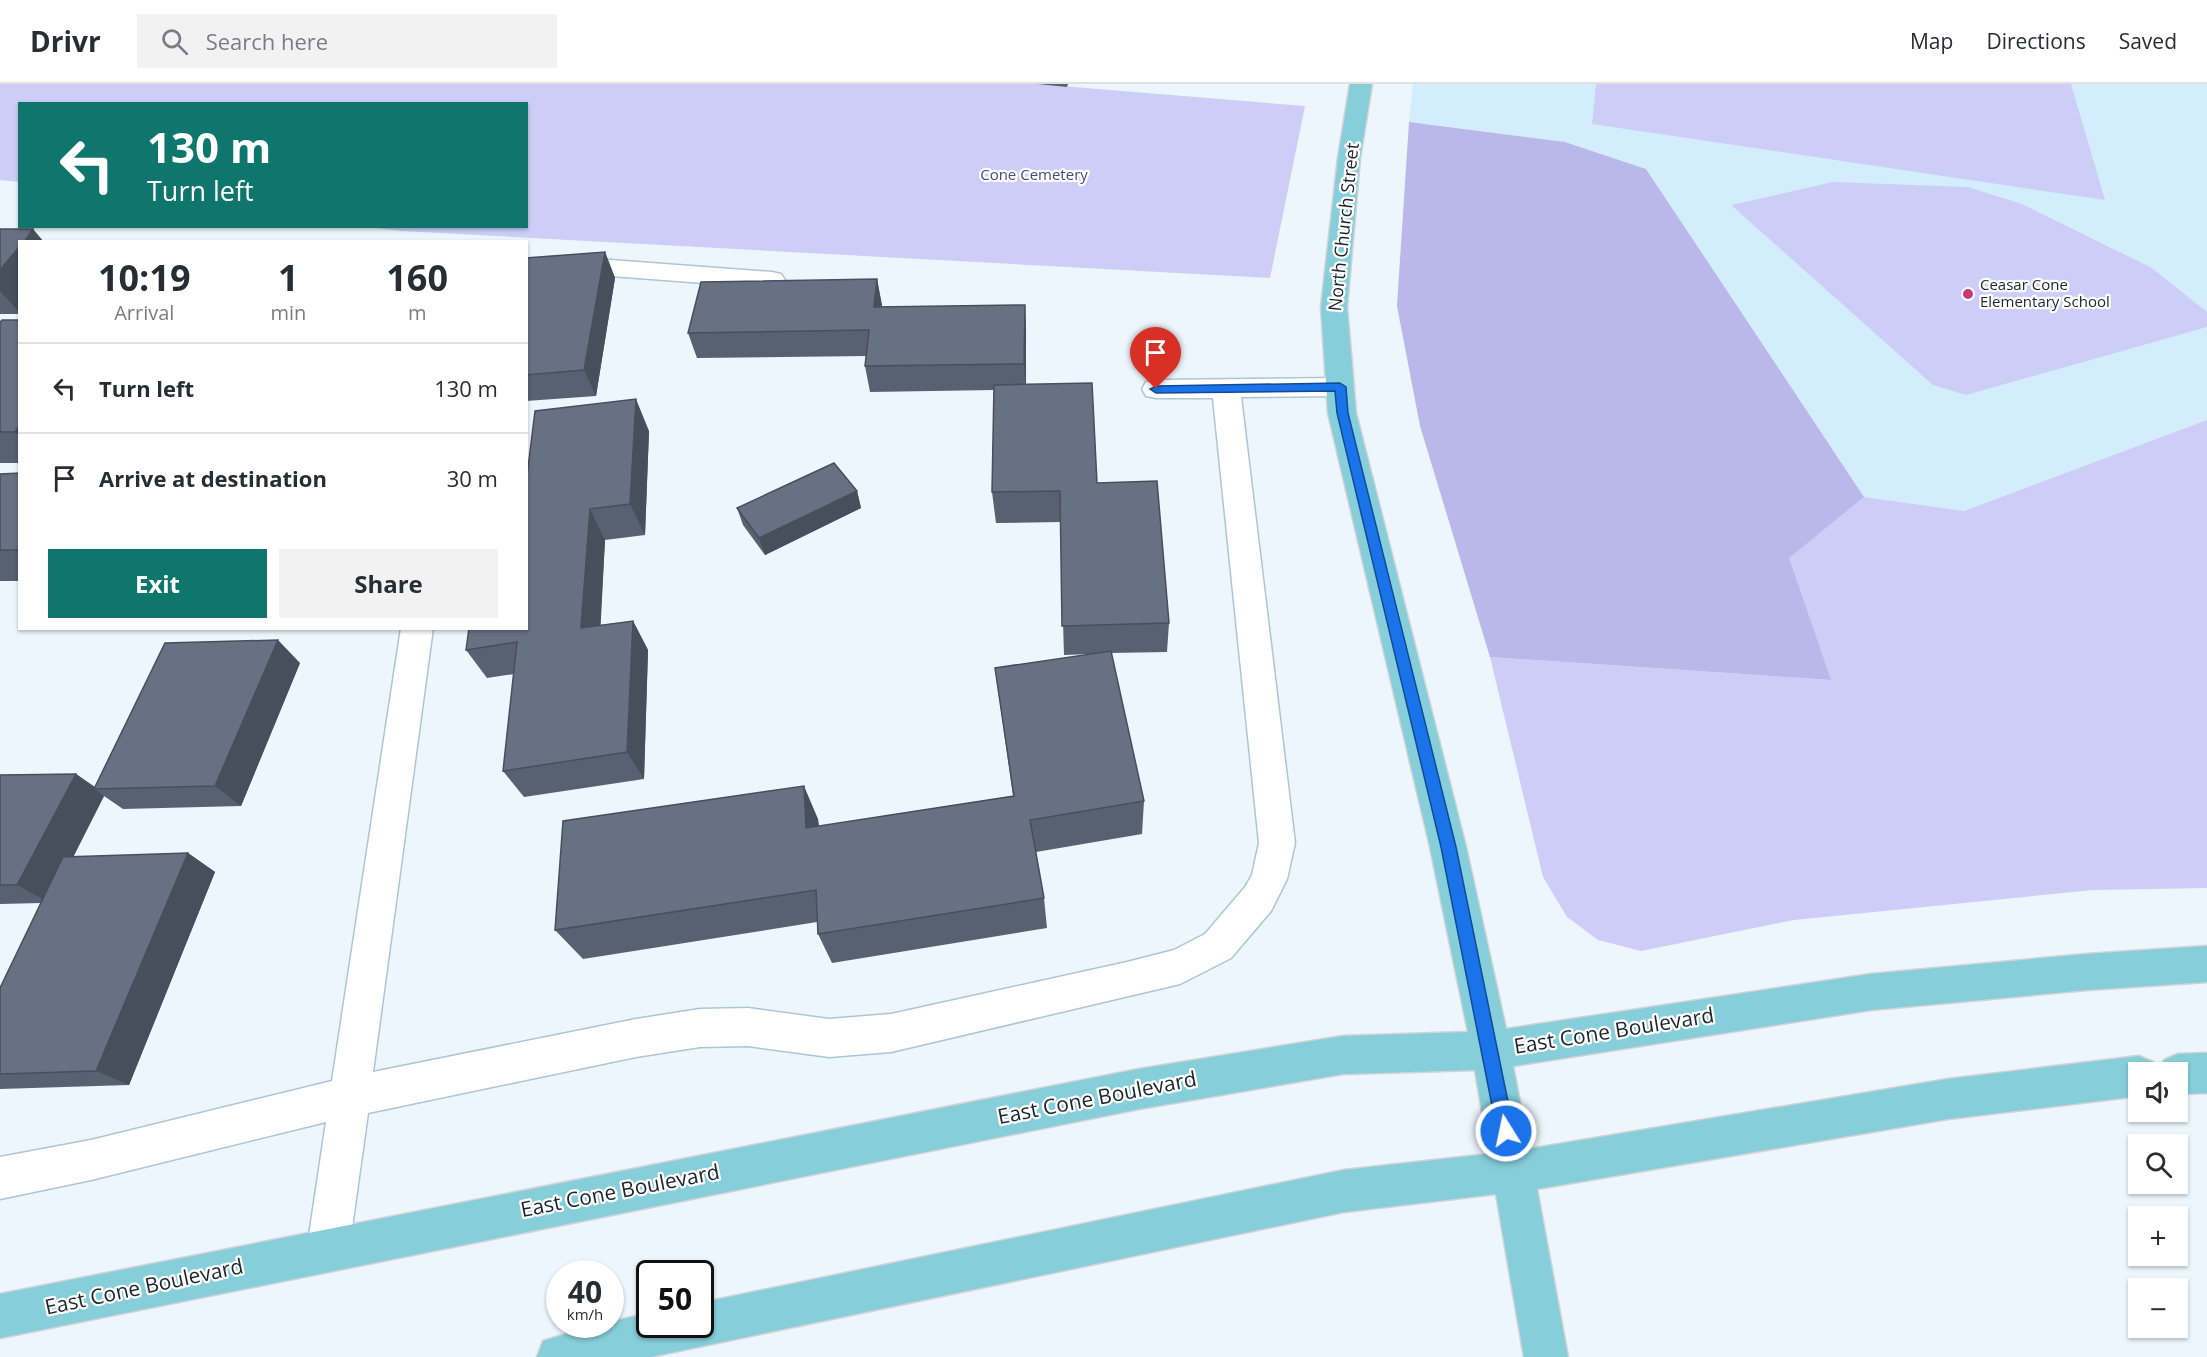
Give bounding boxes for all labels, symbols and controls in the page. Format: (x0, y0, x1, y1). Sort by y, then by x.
search box (137, 14, 557, 68)
text: Drivr (30, 22, 101, 60)
icon: search (158, 25, 191, 58)
text: Search here (206, 26, 328, 56)
text: Map (1910, 27, 1953, 55)
text: Directions (1986, 27, 2086, 55)
text: Saved (2119, 27, 2177, 55)
text: 130 m (147, 118, 271, 175)
icon: left (48, 126, 126, 204)
street label: North Church Street (1322, 141, 1364, 312)
park label: Cone Cemetery (980, 164, 1088, 184)
text: Turn left (147, 172, 254, 209)
text: 10:19 (98, 253, 191, 302)
text: 1 (278, 253, 299, 302)
text: 160 (386, 253, 448, 302)
place label: Ceasar Cone Elementary School (1980, 274, 2110, 311)
marker: Ceasar Cone Elementary School (1961, 287, 1975, 301)
text: Arrival (114, 299, 174, 326)
text: min (270, 299, 306, 326)
text: m (408, 299, 426, 326)
pin (1130, 327, 1181, 389)
icon: arrive (1139, 336, 1172, 369)
icon: left (48, 372, 81, 405)
text: Turn left (99, 373, 194, 403)
text: 130 m (434, 373, 498, 403)
icon: arrive (48, 462, 81, 495)
text: Arrive at destination (99, 463, 327, 493)
text: 30 m (447, 463, 498, 493)
button: Exit (48, 549, 267, 618)
button: Share (279, 549, 498, 618)
street label: East Cone Boulevard (1512, 1000, 1716, 1060)
map controls (2128, 1062, 2188, 1338)
button: sound (2128, 1062, 2188, 1122)
street label: East Cone Boulevard (995, 1064, 1199, 1130)
position arrow (1474, 1099, 1538, 1163)
button: search (2128, 1134, 2188, 1194)
street label: East Cone Boulevard (518, 1157, 722, 1223)
button: + (2128, 1206, 2188, 1266)
street label: East Cone Boulevard (42, 1251, 246, 1321)
speed limit sign: 50 (636, 1260, 714, 1338)
text: 40 (568, 1271, 602, 1312)
button: − (2128, 1278, 2188, 1338)
text: km/h (567, 1304, 603, 1324)

